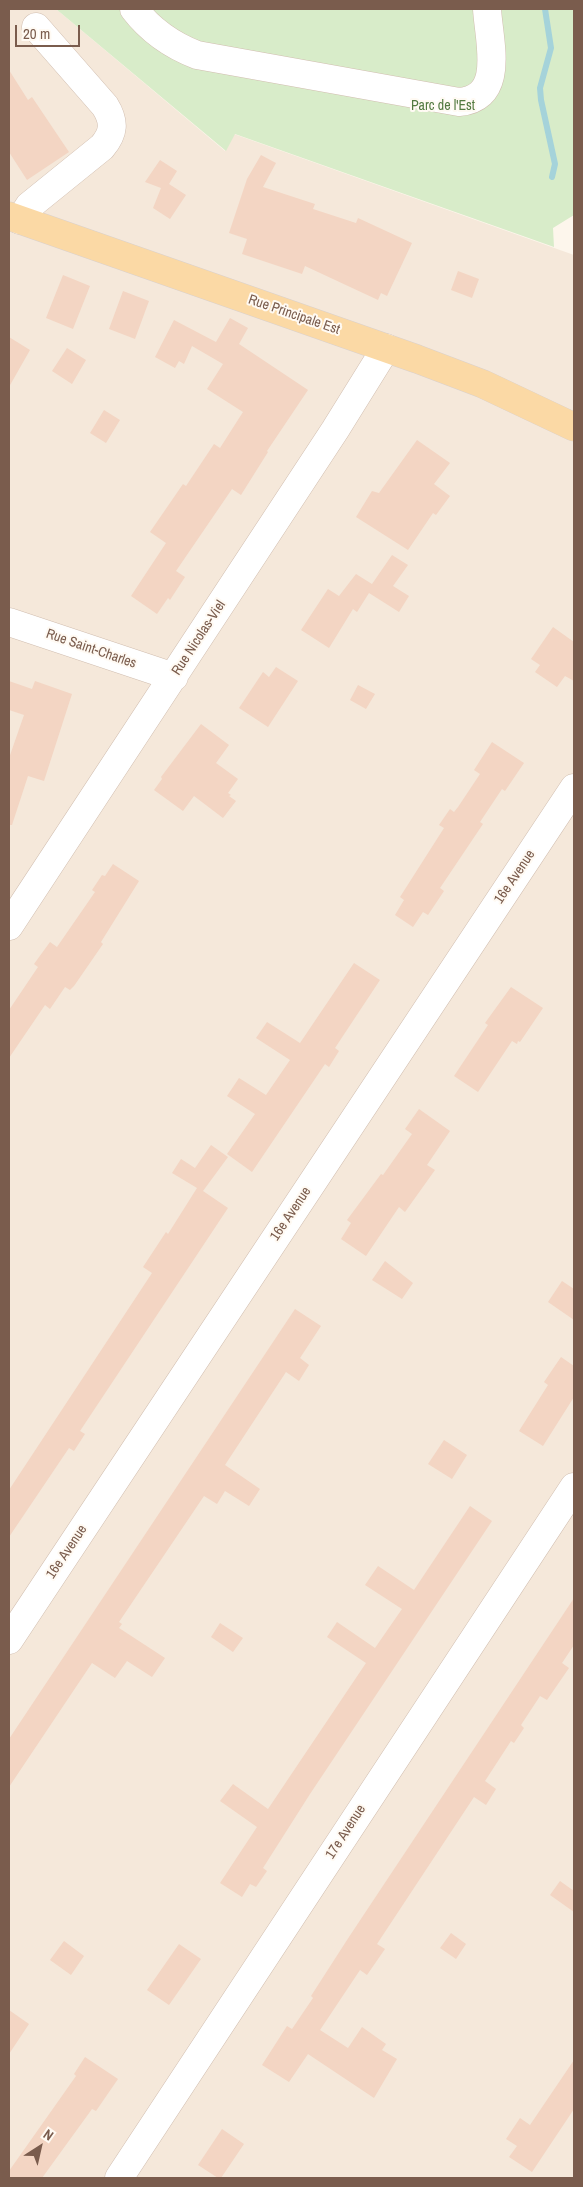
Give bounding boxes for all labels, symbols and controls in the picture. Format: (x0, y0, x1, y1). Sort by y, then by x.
scale bar (18, 15, 82, 47)
text: 20 m (23, 23, 50, 44)
park label: Parc de l'Est (411, 98, 475, 114)
street label: Rue Principale Est (246, 291, 342, 339)
street label: Rue Nicolas-Viel (169, 597, 229, 679)
street label: Rue Saint-Charles (44, 626, 138, 672)
street label: 16e Avenue (491, 847, 539, 907)
street label: 16e Avenue (267, 1184, 315, 1244)
street label: 16e Avenue (43, 1522, 91, 1582)
street label: 17e Avenue (322, 1802, 370, 1862)
north arrow (15, 2122, 65, 2172)
text: N (40, 2125, 57, 2144)

